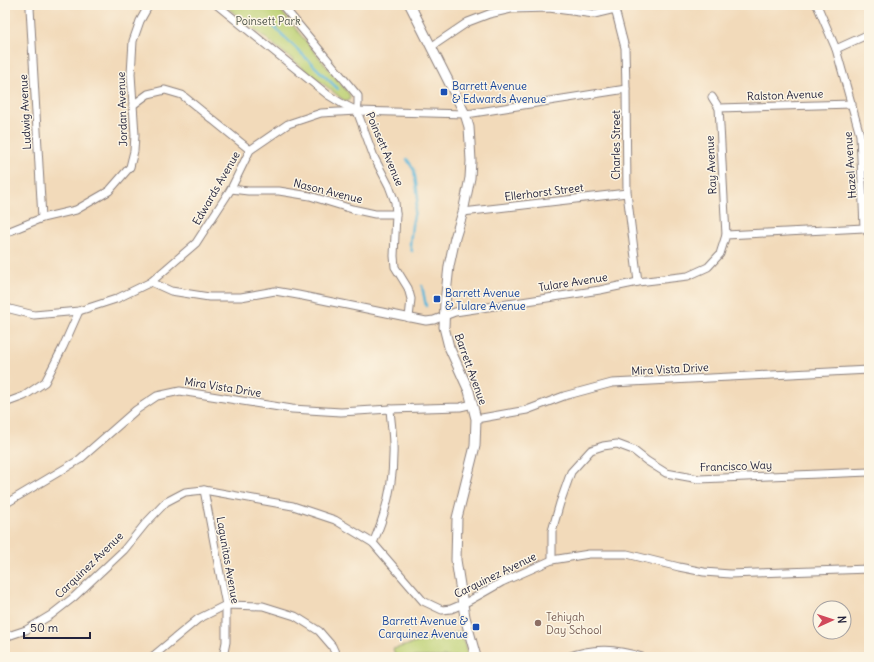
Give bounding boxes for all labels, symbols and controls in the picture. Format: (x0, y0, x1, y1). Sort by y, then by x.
park label: Poinsett Park (235, 14, 301, 28)
street label: Jordan Avenue (114, 71, 130, 147)
street label: Ludwig Avenue (16, 74, 34, 150)
place label: Barrett Avenue & Edwards Avenue (452, 79, 546, 106)
marker: Barrett Avenue & Edwards Avenue (439, 87, 449, 97)
street label: Ralston Avenue (747, 87, 824, 103)
street label: Poinsett Avenue (363, 110, 407, 188)
street label: Charles Street (609, 110, 623, 180)
street label: Hazel Avenue (841, 131, 859, 199)
street label: Ray Avenue (702, 135, 720, 195)
street label: Edwards Avenue (189, 148, 243, 227)
street label: Nason Avenue (292, 176, 364, 206)
street label: Ellerhorst Street (504, 180, 585, 204)
street label: Tulare Avenue (537, 270, 609, 294)
place label: Barrett Avenue & Tulare Avenue (445, 286, 526, 313)
marker: Barrett Avenue & Tulare Avenue (432, 294, 442, 304)
street label: Barrett Avenue (452, 331, 490, 407)
street label: Mira Vista Drive (631, 360, 709, 378)
street label: Mira Vista Drive (184, 374, 262, 400)
street label: Francisco Way (700, 458, 772, 474)
street label: Lagunitas Avenue (213, 515, 243, 605)
street label: Carquinez Avenue (52, 529, 126, 601)
street label: Carquinez Avenue (452, 549, 538, 601)
north arrow (812, 600, 852, 640)
place label: Tehiyah Day School (546, 610, 602, 637)
scale bar (24, 614, 90, 640)
place label: Barrett Avenue & Carquinez Avenue (378, 614, 469, 641)
text: N (835, 615, 849, 624)
marker: Tehiyah Day School (533, 618, 543, 628)
text: 50 m (30, 620, 59, 635)
marker: Barrett Avenue & Carquinez Avenue (471, 622, 481, 632)

